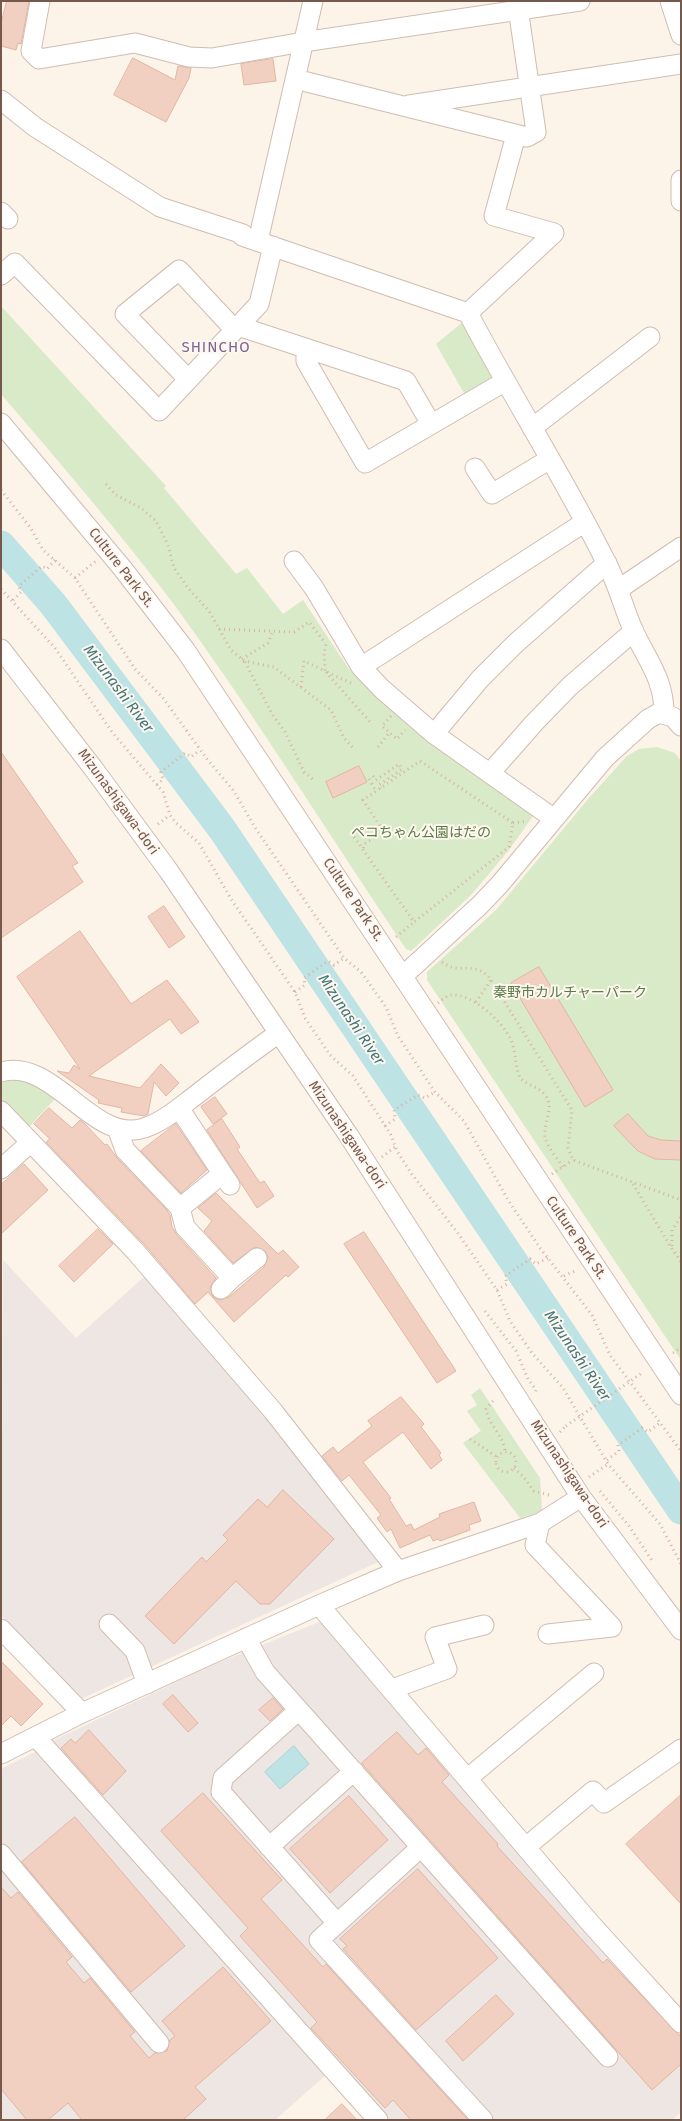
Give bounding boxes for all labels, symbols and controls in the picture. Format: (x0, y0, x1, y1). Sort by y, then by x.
district label: SHINCHO (181, 339, 251, 357)
street label: Culture Park St. (85, 525, 157, 611)
water label: Mizunashi River (79, 641, 157, 737)
street label: Mizunashigawa-dori (74, 746, 162, 858)
park label: ペコちゃん公園はだの (351, 825, 491, 841)
street label: Culture Park St. (319, 855, 387, 945)
water label: Mizunashi River (314, 971, 388, 1069)
park label: 秦野市カルチャーパーク (493, 985, 647, 1001)
street label: Mizunashigawa-dori (305, 1078, 389, 1192)
street label: Culture Park St. (542, 1193, 610, 1283)
water label: Mizunashi River (540, 1307, 614, 1405)
street label: Mizunashigawa-dori (527, 1417, 611, 1531)

